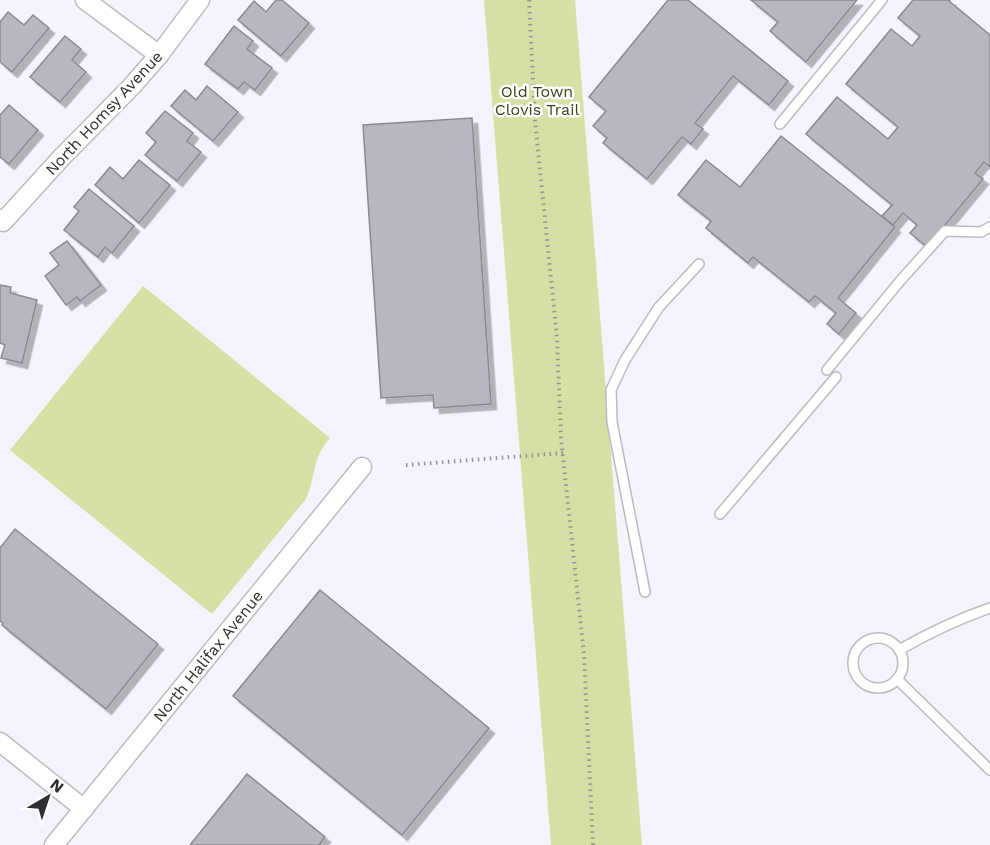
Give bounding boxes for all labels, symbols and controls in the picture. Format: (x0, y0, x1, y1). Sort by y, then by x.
street label: North Homsy Avenue (41, 47, 167, 179)
park label: Old Town Clovis Trail (495, 82, 579, 119)
street label: North Halifax Avenue (149, 586, 267, 726)
north arrow (18, 767, 78, 827)
text: N (47, 775, 68, 797)

